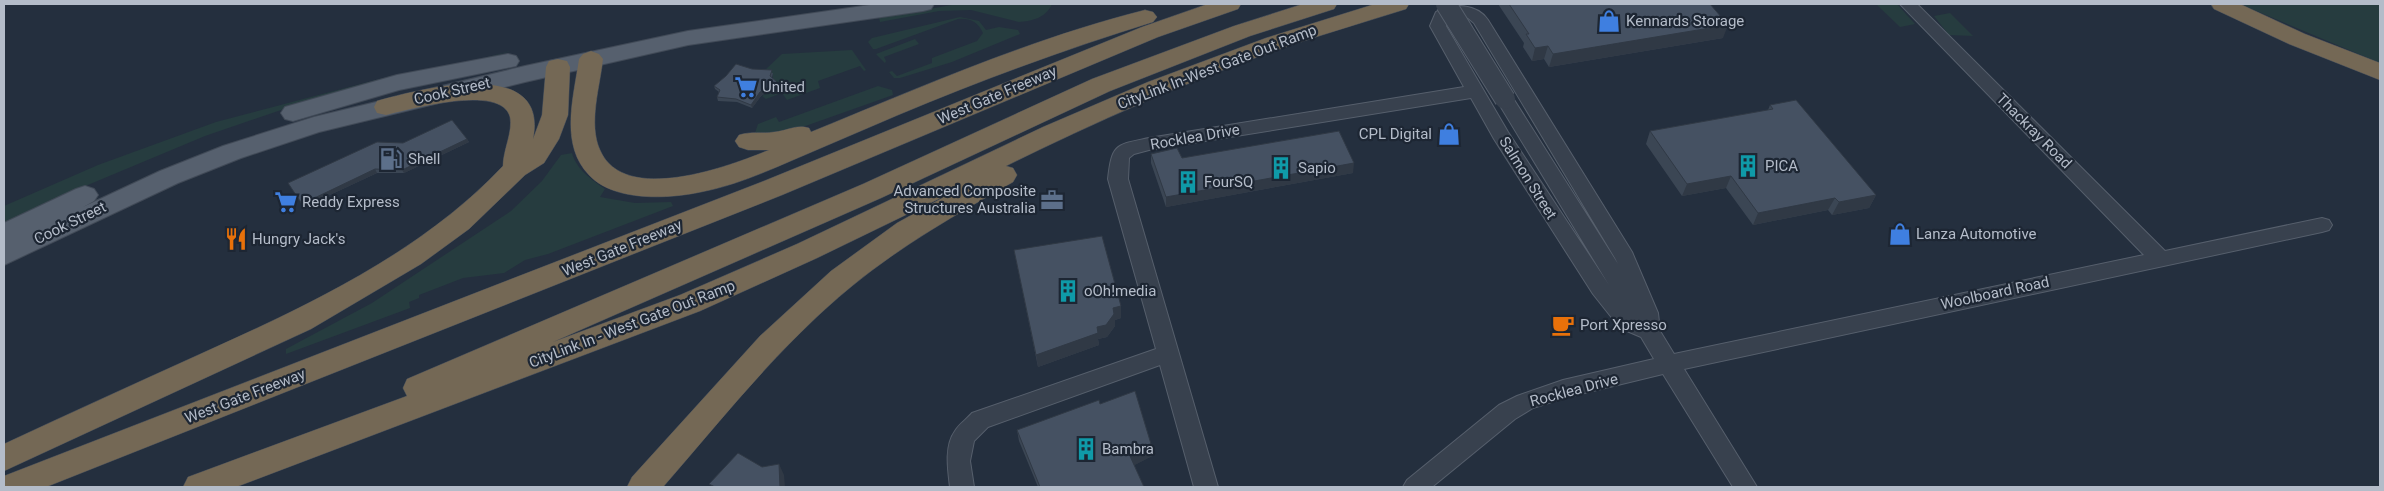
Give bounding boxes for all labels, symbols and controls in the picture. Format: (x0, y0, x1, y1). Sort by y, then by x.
shop icon: Kennards Storage (1596, 8, 1622, 34)
place label: Kennards Storage (1626, 12, 1744, 30)
street label: CityLink In-West Gate Out Ramp (1115, 21, 1319, 113)
street label: West Gate Freeway (935, 62, 1059, 128)
street label: Cook Street (412, 73, 492, 109)
supermarket icon: United (733, 74, 759, 100)
place label: United (762, 78, 805, 96)
street label: Thackray Road (1993, 90, 2075, 172)
street label: Rocklea Drive (1149, 120, 1241, 154)
shop icon: CPL Digital (1436, 121, 1462, 147)
place label: CPL Digital (1359, 125, 1432, 143)
street label: Salmon Street (1495, 133, 1561, 223)
fuel station icon: Shell (378, 146, 404, 172)
place label: Shell (408, 150, 440, 168)
building icon: PICA (1735, 153, 1761, 179)
building icon: Sapio (1268, 155, 1294, 181)
place label: PICA (1765, 157, 1798, 175)
place label: Sapio (1298, 159, 1336, 177)
building icon: FourSQ (1175, 169, 1201, 195)
place label: FourSQ (1204, 173, 1253, 191)
place label: Advanced Composite Structures Australia (893, 182, 1036, 217)
office icon: Advanced Composite Structures Australia (1039, 187, 1065, 213)
supermarket icon: Reddy Express (273, 189, 299, 215)
place label: Reddy Express (302, 193, 400, 211)
street label: Cook Street (31, 198, 109, 248)
street label: West Gate Freeway (559, 216, 685, 280)
shop icon: Lanza Automotive (1887, 221, 1913, 247)
place label: Lanza Automotive (1916, 225, 2037, 243)
restaurant icon: Hungry Jack's (223, 226, 249, 252)
place label: Hungry Jack's (252, 230, 345, 248)
street label: Woolboard Road (1939, 273, 2051, 313)
street label: CityLink In - West Gate Out Ramp (526, 276, 738, 372)
building icon: oOh!media (1055, 278, 1081, 304)
place label: oOh!media (1084, 282, 1156, 300)
cafe icon: Port Xpresso (1550, 312, 1576, 338)
place label: Port Xpresso (1580, 316, 1667, 334)
street label: West Gate Freeway (182, 365, 308, 427)
street label: Rocklea Drive (1528, 370, 1620, 410)
building icon: Bambra (1073, 436, 1099, 462)
place label: Bambra (1102, 440, 1154, 458)

